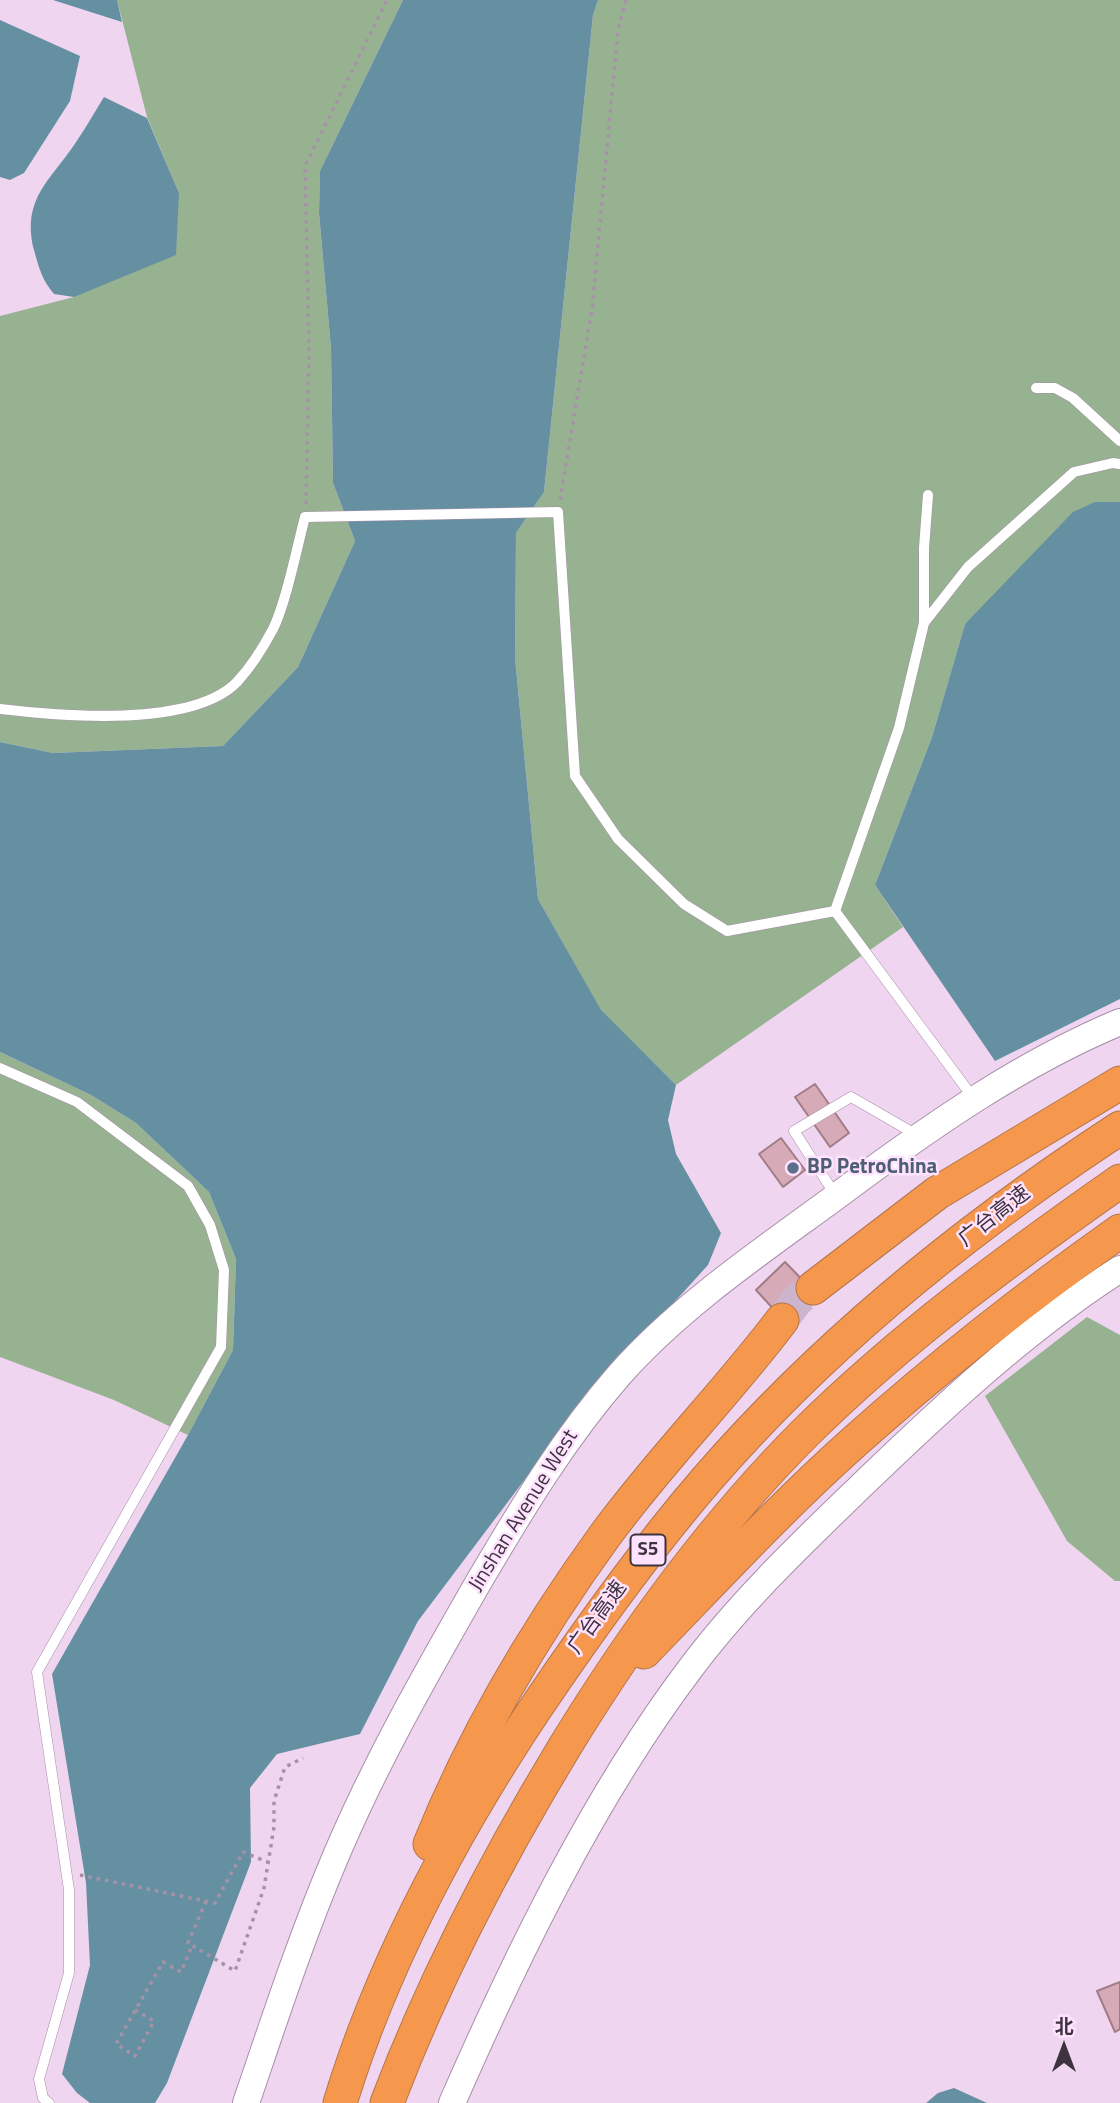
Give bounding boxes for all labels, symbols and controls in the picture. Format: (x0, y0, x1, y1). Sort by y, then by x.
place label: BP PetroChina (807, 1155, 937, 1181)
marker: BP PetroChina (785, 1160, 801, 1176)
street label: 广台高速 (954, 1181, 1036, 1253)
street label: Jinshan Avenue West (464, 1426, 584, 1596)
road number: S5 (630, 1534, 666, 1566)
street label: 广台高速 (563, 1577, 633, 1659)
text: 北 (1054, 2011, 1074, 2040)
north arrow (1029, 2012, 1099, 2082)

